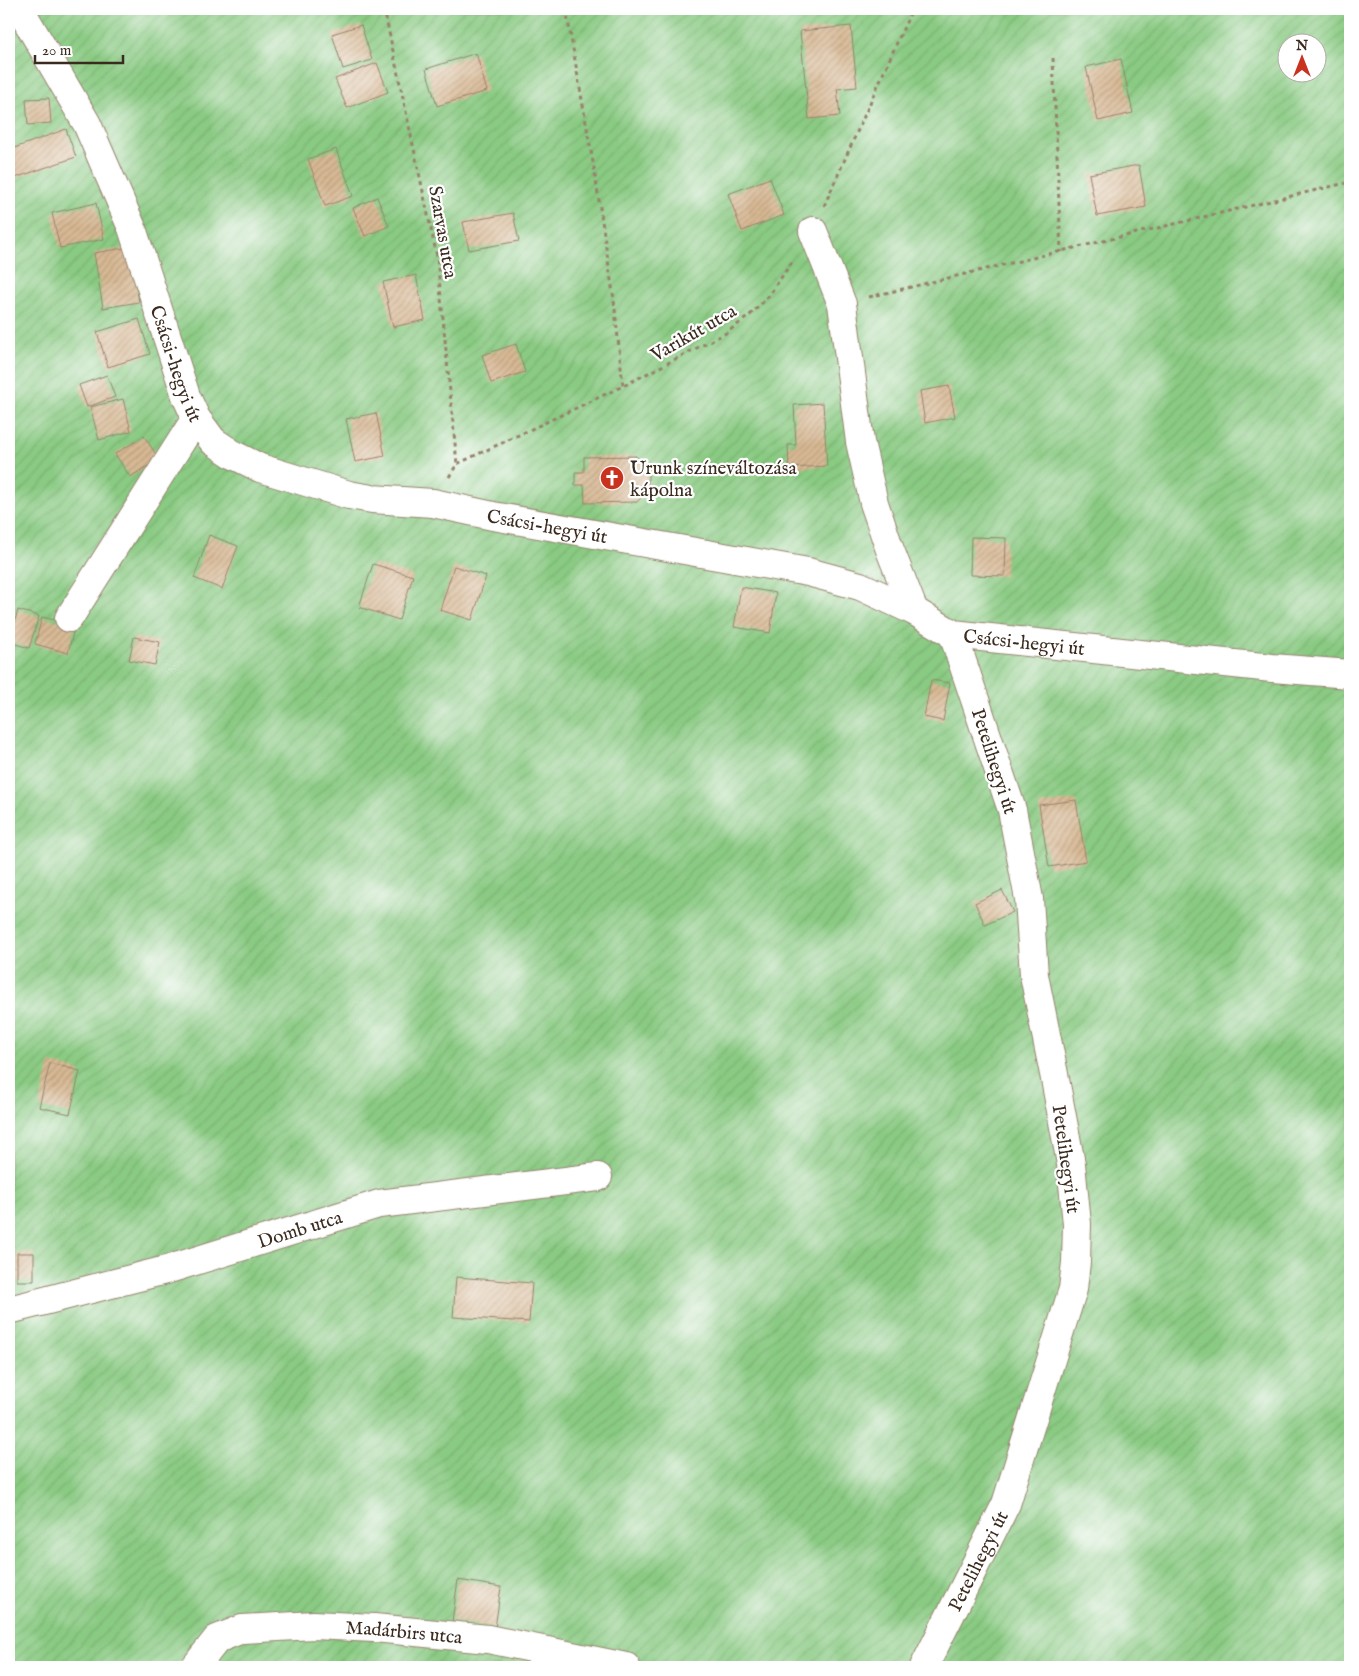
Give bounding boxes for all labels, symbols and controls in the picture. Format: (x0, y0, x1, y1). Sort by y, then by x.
scale bar (35, 32, 122, 64)
north arrow (1276, 32, 1326, 82)
text: N (1295, 37, 1308, 55)
text: 20 m (42, 41, 72, 60)
street label: Szarvas utca (422, 184, 462, 281)
street label: Varikút utca (646, 299, 742, 368)
street label: Csácsi-hegyi út (144, 303, 207, 427)
place label: Urunk színeváltozása kápolna (630, 457, 797, 503)
church icon: Urunk színeváltozása kápolna (599, 465, 625, 491)
street label: Csácsi-hegyi út (485, 505, 610, 550)
street label: Csácsi-hegyi út (962, 625, 1086, 662)
street label: Petelihegyi út (965, 706, 1022, 818)
street label: Petelihegyi út (1046, 1103, 1085, 1216)
street label: Domb utca (255, 1206, 346, 1255)
street label: Petelihegyi út (944, 1507, 1015, 1616)
street label: Madárbirs utca (345, 1617, 464, 1651)

